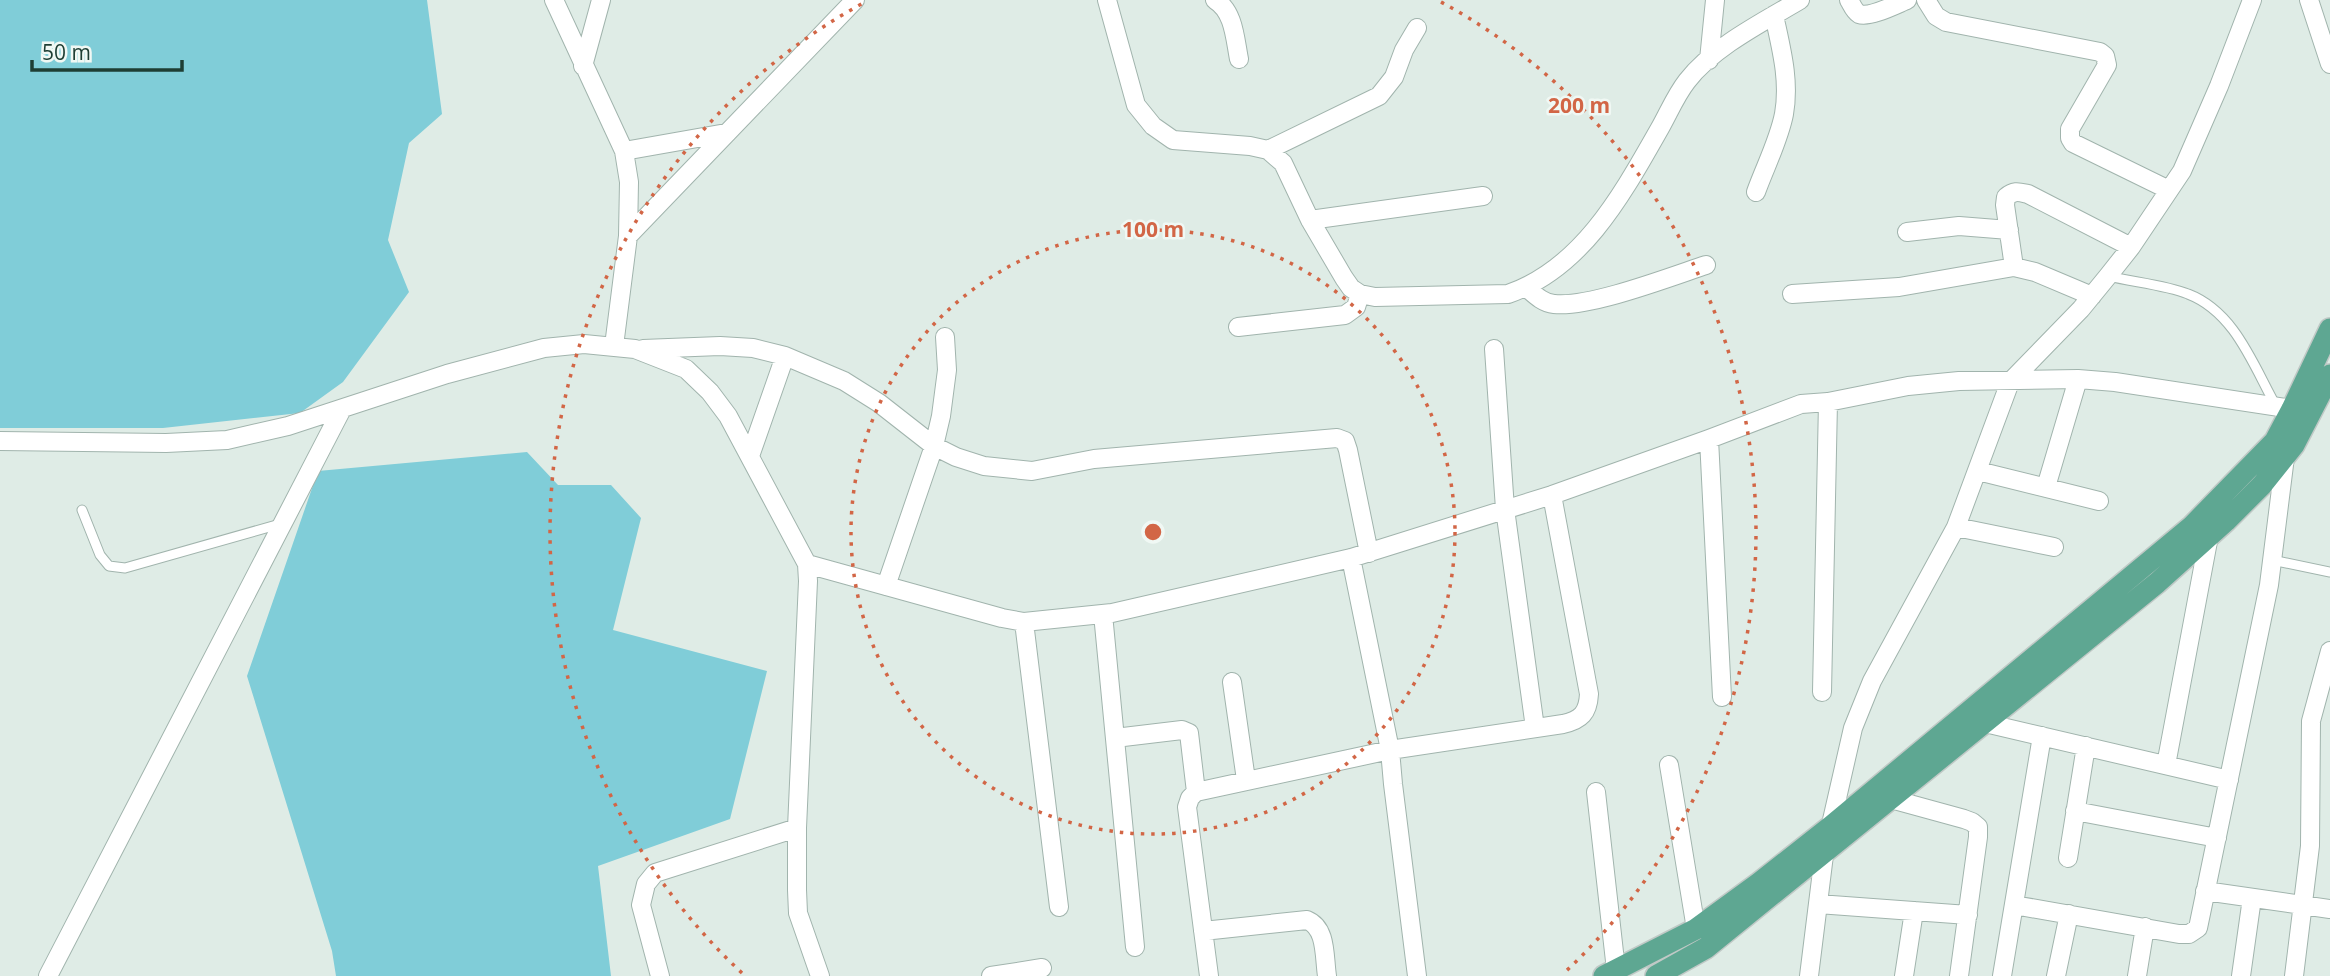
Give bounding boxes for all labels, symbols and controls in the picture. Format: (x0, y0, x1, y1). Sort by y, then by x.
scale bar (32, 28, 182, 72)
text: 50 m (42, 38, 91, 66)
text: 200 m (1548, 91, 1610, 119)
text: 100 m (1122, 215, 1184, 243)
centre of rings (1141, 520, 1165, 544)

